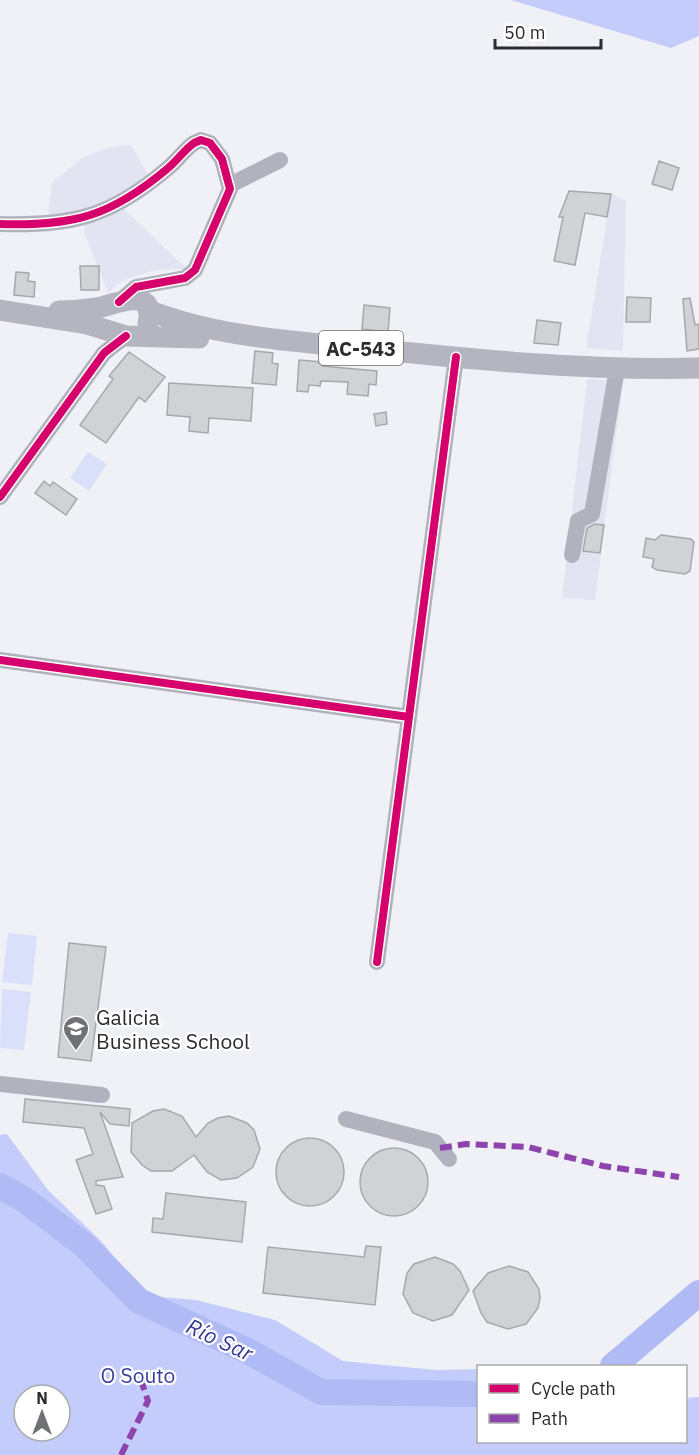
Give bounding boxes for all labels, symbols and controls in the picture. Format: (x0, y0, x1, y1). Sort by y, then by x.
scale bar (495, 12, 602, 50)
text: 50 m (504, 21, 546, 44)
road number: AC-543 (319, 331, 403, 365)
place label: Galicia Business School (96, 1003, 250, 1055)
school or university icon: Galicia Business School (61, 1014, 91, 1052)
water label: Río Sar (182, 1311, 259, 1367)
park label: O Souto (101, 1361, 175, 1389)
legend (477, 1365, 687, 1443)
text: Cycle path (531, 1377, 616, 1400)
north arrow (12, 1383, 72, 1443)
text: N (36, 1388, 48, 1408)
text: Path (531, 1407, 568, 1430)

